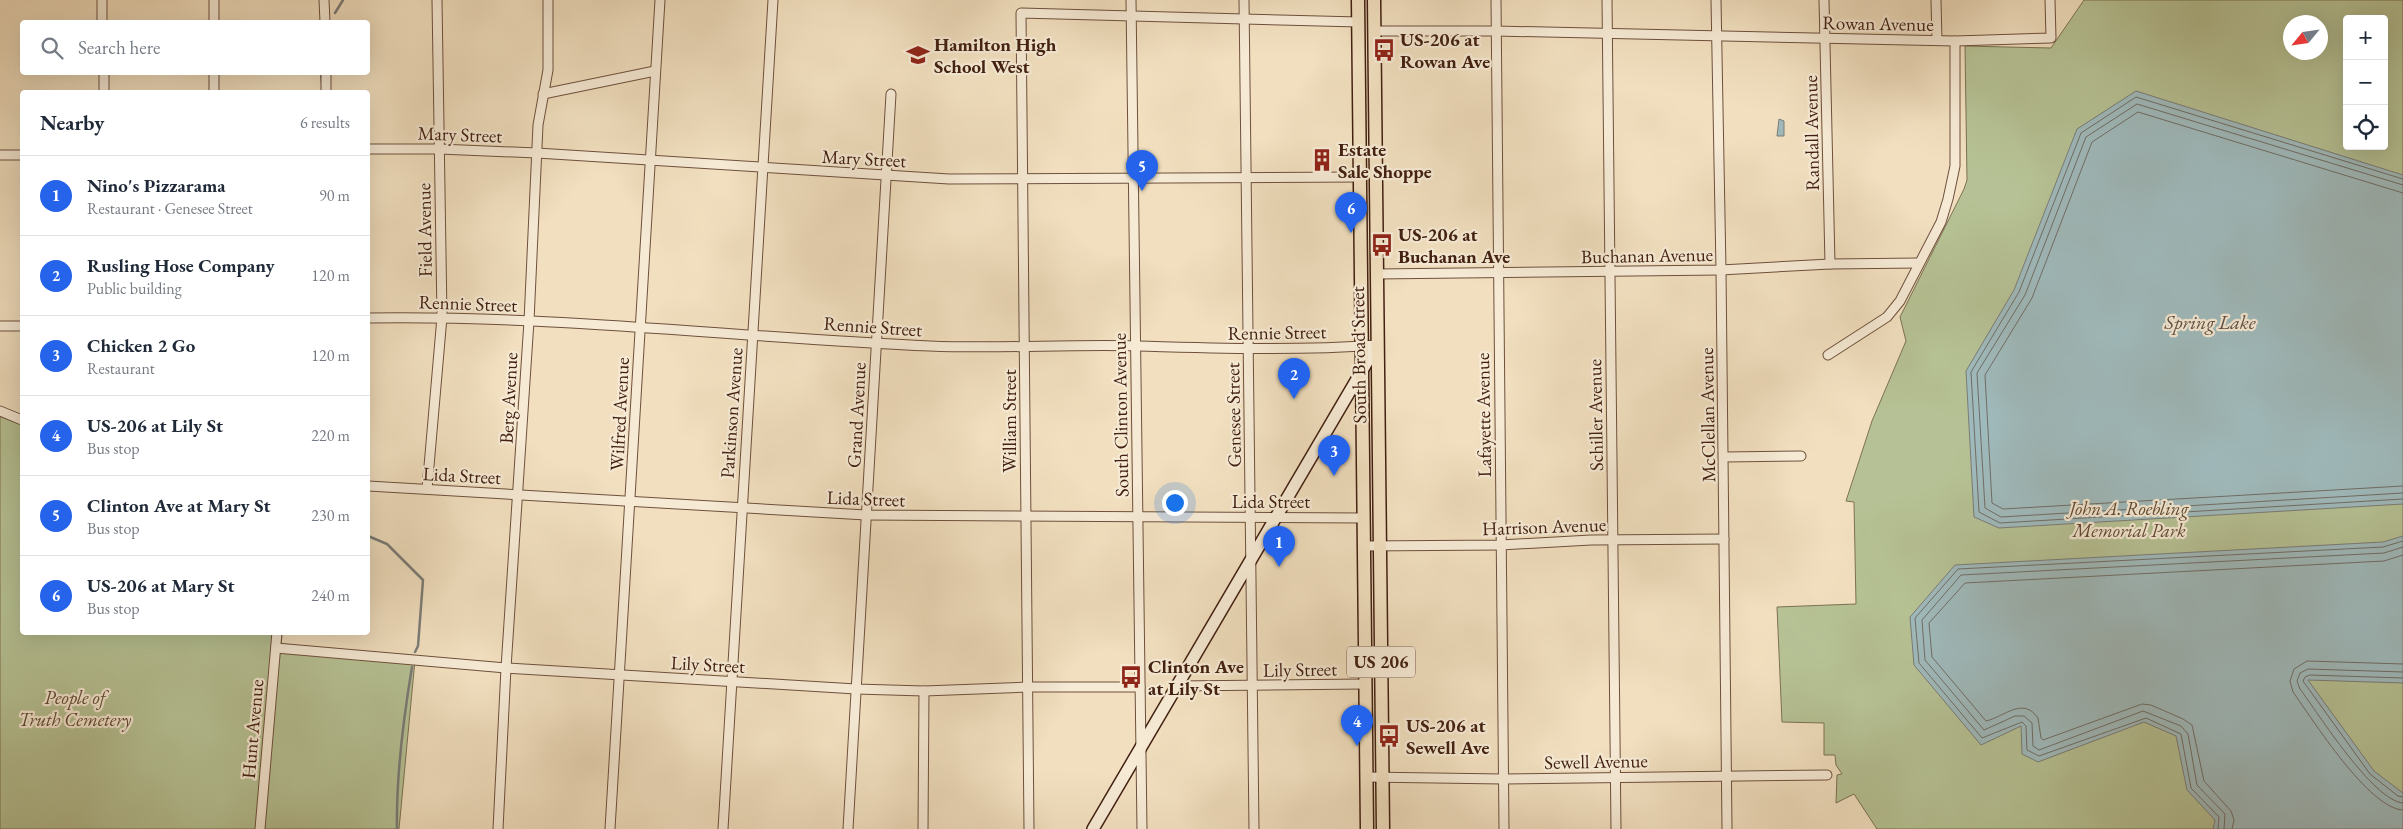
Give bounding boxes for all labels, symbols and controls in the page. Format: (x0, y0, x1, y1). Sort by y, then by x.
street label: Rowan Avenue (1822, 10, 1934, 37)
north arrow (2283, 15, 2328, 60)
map controls (2343, 15, 2388, 150)
button: + (2343, 15, 2388, 60)
search box (20, 20, 370, 75)
place label: US-206 at Rowan Ave (1400, 27, 1490, 74)
place label: Hamilton High School West (934, 32, 1057, 79)
icon: search (38, 34, 66, 62)
text: Search here (78, 35, 160, 60)
bus stop icon: US-206 at Rowan Ave (1371, 37, 1397, 63)
school or university icon: Hamilton High School West (905, 42, 931, 68)
button: − (2343, 60, 2388, 105)
street label: Randall Avenue (1798, 75, 1825, 191)
button: locate (2343, 105, 2388, 150)
text: Nearby (40, 109, 104, 136)
text: 6 results (300, 112, 350, 133)
street label: Mary Street (417, 121, 503, 148)
place label: Estate Sale Shoppe (1338, 137, 1432, 184)
street label: Mary Street (821, 144, 907, 173)
building icon: Estate Sale Shoppe (1309, 147, 1335, 173)
pin: 5 (1126, 150, 1158, 191)
text: Nino's Pizzarama (87, 173, 226, 198)
street label: Field Avenue (411, 183, 438, 277)
text: 1 (52, 185, 60, 206)
text: 90 m (319, 185, 350, 206)
pin: 6 (1335, 192, 1367, 233)
text: Restaurant · Genesee Street (87, 198, 253, 219)
place label: US-206 at Buchanan Ave (1398, 222, 1510, 269)
bus stop icon: US-206 at Buchanan Ave (1369, 232, 1395, 258)
street label: Buchanan Avenue (1581, 242, 1713, 269)
text: Rusling Hose Company (87, 253, 275, 278)
text: 2 (52, 265, 60, 286)
text: 120 m (311, 265, 350, 286)
text: Public building (87, 278, 182, 299)
street label: South Broad Street (1345, 286, 1372, 424)
street label: Rennie Street (418, 289, 518, 318)
water label: Spring Lake (2163, 309, 2256, 335)
street label: Rennie Street (823, 311, 923, 342)
street label: Rennie Street (1227, 319, 1327, 346)
text: Chicken 2 Go (87, 333, 195, 358)
street label: South Clinton Avenue (1107, 333, 1134, 497)
text: 3 (52, 345, 60, 366)
text: 120 m (311, 345, 350, 366)
street label: Parkinson Avenue (714, 347, 749, 479)
street label: McClellan Avenue (1694, 347, 1721, 483)
street label: Berg Avenue (494, 352, 523, 444)
street label: Lafayette Avenue (1470, 352, 1497, 477)
street label: Wilfred Avenue (604, 357, 635, 472)
text: Restaurant (87, 358, 155, 379)
pin: 2 (1278, 358, 1310, 399)
street label: Schiller Avenue (1582, 359, 1609, 471)
street label: Grand Avenue (841, 362, 872, 468)
street label: Genesee Street (1220, 362, 1247, 468)
street label: William Street (997, 369, 1022, 473)
text: US-206 at Lily St (87, 413, 223, 438)
text: 4 (52, 425, 60, 446)
text: 220 m (311, 425, 350, 446)
pin: 3 (1318, 435, 1350, 476)
text: Bus stop (87, 438, 140, 459)
street label: Lida Street (422, 461, 502, 490)
street label: Lida Street (826, 485, 906, 512)
street label: Lida Street (1232, 489, 1310, 514)
your location (1162, 490, 1188, 516)
text: Clinton Ave at Mary St (87, 493, 271, 518)
park label: John A. Roebling Memorial Park (2066, 496, 2190, 543)
text: 5 (52, 505, 60, 526)
text: 230 m (311, 505, 350, 526)
street label: Harrison Avenue (1482, 512, 1607, 541)
text: Bus stop (87, 518, 140, 539)
pin: 1 (1263, 526, 1295, 567)
text: US-206 at Mary St (87, 573, 235, 598)
text: 6 (52, 585, 60, 606)
text: 240 m (311, 585, 350, 606)
text: Bus stop (87, 598, 140, 619)
road number: US 206 (1347, 646, 1415, 678)
street label: Lily Street (670, 650, 746, 679)
place label: Clinton Ave at Lily St (1148, 654, 1244, 701)
street label: Lily Street (1263, 656, 1337, 683)
bus stop icon: Clinton Ave at Lily St (1118, 664, 1144, 690)
street label: Hunt Avenue (236, 678, 269, 780)
park label: People of Truth Cemetery (19, 685, 131, 732)
pin: 4 (1341, 705, 1373, 746)
place label: US-206 at Sewell Ave (1406, 713, 1490, 760)
bus stop icon: US-206 at Sewell Ave (1376, 723, 1402, 749)
street label: Sewell Avenue (1544, 748, 1648, 775)

